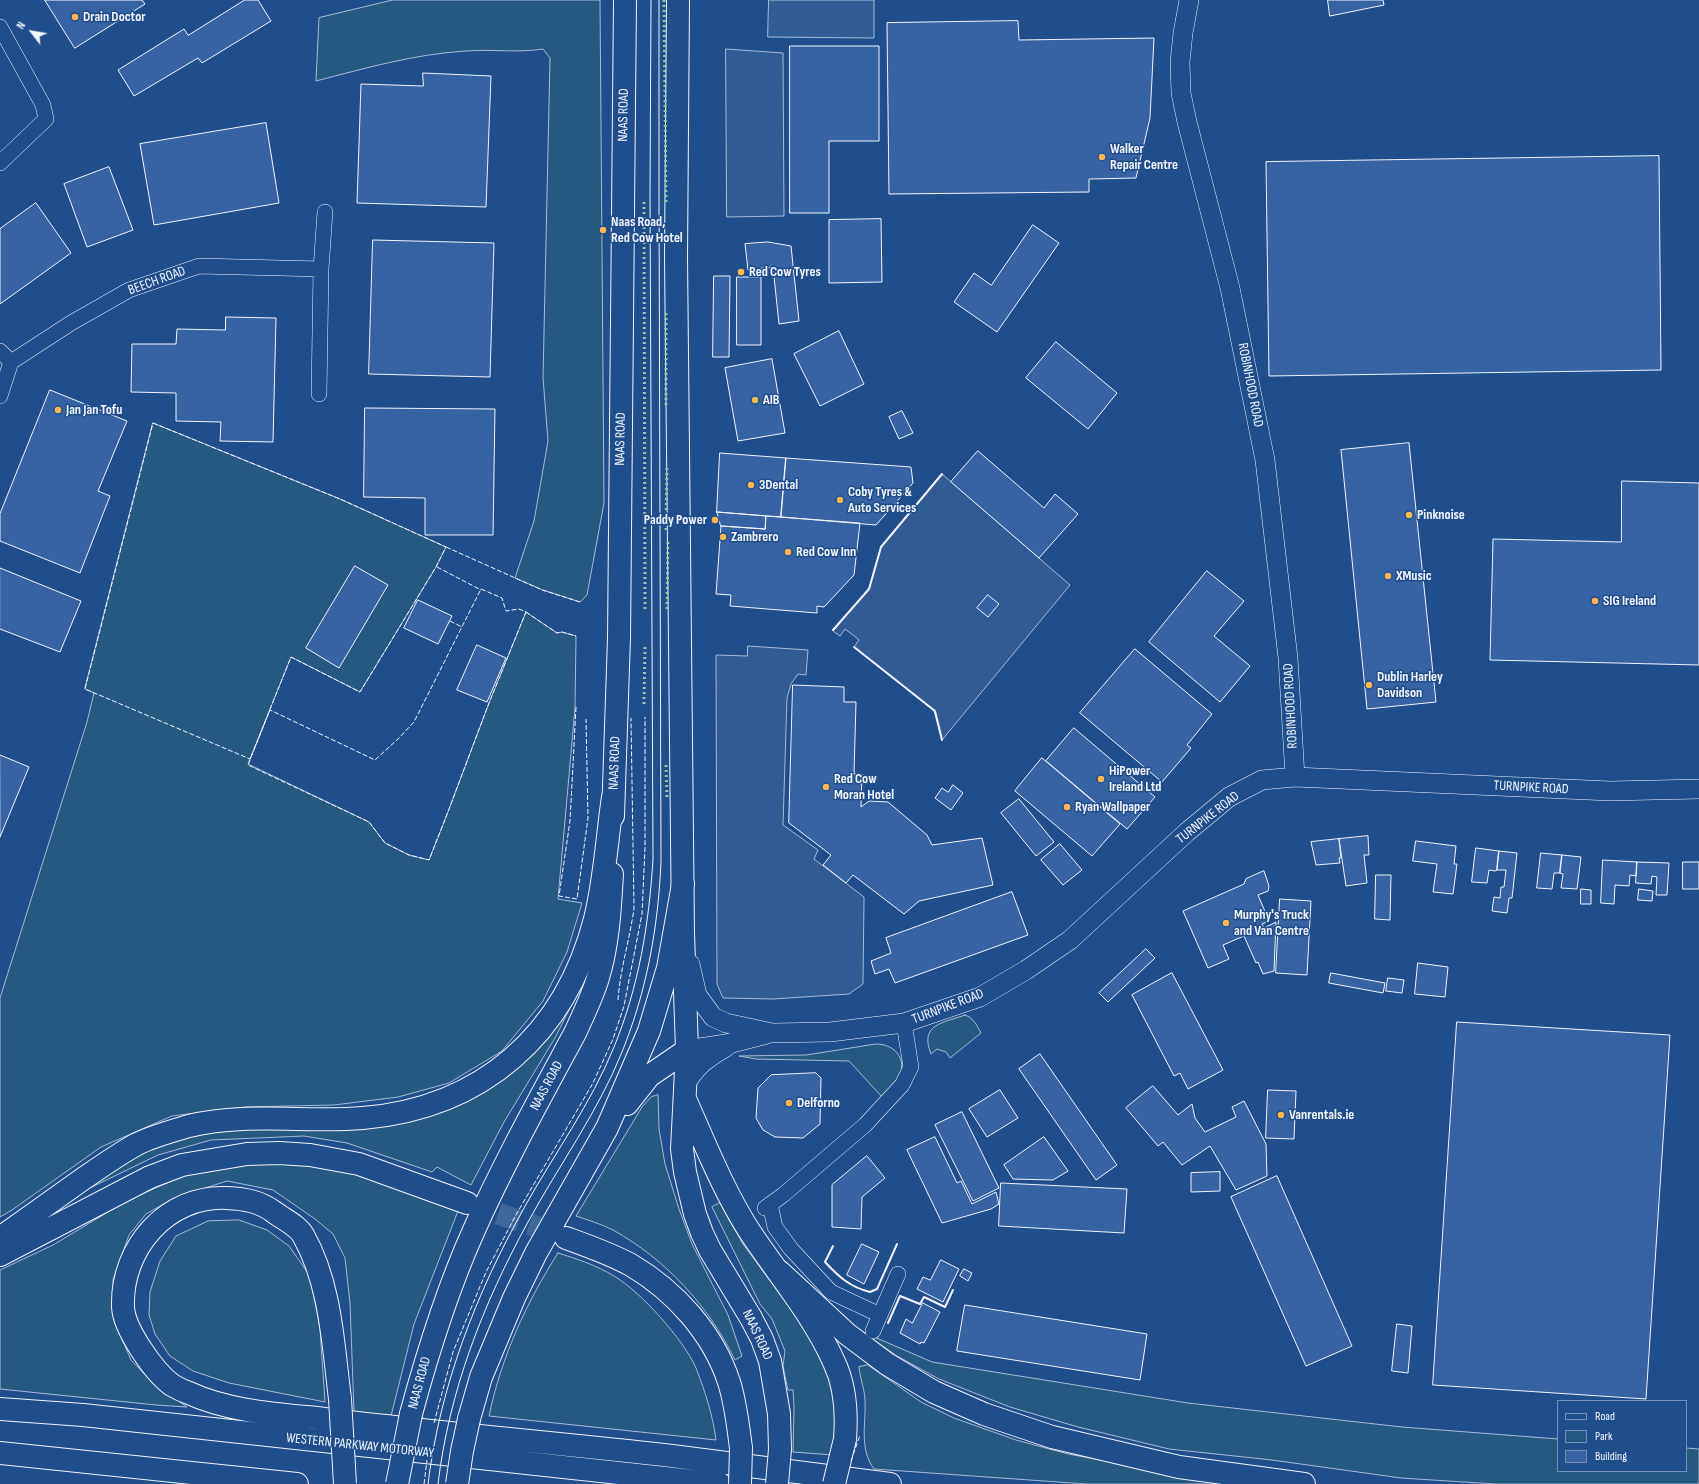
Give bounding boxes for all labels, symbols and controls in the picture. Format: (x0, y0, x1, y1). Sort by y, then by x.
place label: Drain Doctor (83, 9, 146, 25)
north arrow (12, 12, 52, 52)
marker: Drain Doctor (70, 12, 80, 22)
text: N (14, 20, 28, 31)
street label: NAAS ROAD (615, 88, 633, 142)
place label: Walker Repair Centre (1110, 141, 1178, 174)
marker: Walker Repair Centre (1097, 152, 1107, 162)
place label: Naas Road, Red Cow Hotel (611, 214, 683, 246)
marker: Naas Road, Red Cow Hotel (598, 225, 608, 235)
street label: BEECH ROAD (126, 263, 188, 299)
place label: Red Cow Tyres (749, 264, 821, 280)
marker: Red Cow Tyres (736, 267, 746, 277)
street label: ROBINHOOD ROAD (1234, 341, 1266, 429)
place label: AIB (763, 392, 779, 408)
marker: AIB (750, 395, 760, 405)
place label: Jan Jan Tofu (66, 402, 122, 418)
marker: Jan Jan Tofu (53, 405, 63, 415)
street label: NAAS ROAD (612, 412, 630, 466)
place label: 3Dental (759, 477, 798, 493)
marker: 3Dental (746, 480, 756, 490)
place label: Coby Tyres & Auto Services (848, 484, 916, 516)
marker: Coby Tyres & Auto Services (835, 495, 845, 505)
place label: Pinknoise (1417, 507, 1465, 523)
marker: Pinknoise (1404, 510, 1414, 520)
place label: Paddy Power (644, 512, 707, 528)
marker: Paddy Power (710, 515, 720, 525)
place label: Zambrero (731, 529, 779, 545)
marker: Zambrero (718, 532, 728, 542)
place label: Red Cow Inn (796, 544, 856, 560)
marker: Red Cow Inn (783, 547, 793, 557)
place label: XMusic (1396, 568, 1432, 584)
marker: XMusic (1383, 571, 1393, 581)
place label: SIG Ireland (1603, 593, 1656, 609)
marker: SIG Ireland (1590, 596, 1600, 606)
street label: ROBINHOOD ROAD (1280, 663, 1302, 749)
place label: Dublin Harley Davidson (1377, 669, 1443, 702)
marker: Dublin Harley Davidson (1364, 680, 1374, 690)
street label: NAAS ROAD (606, 736, 624, 790)
place label: HiPower Ireland Ltd (1109, 763, 1161, 796)
place label: Red Cow Moran Hotel (834, 771, 894, 804)
marker: HiPower Ireland Ltd (1096, 774, 1106, 784)
street label: TURNPIKE ROAD (1493, 778, 1569, 798)
marker: Red Cow Moran Hotel (821, 782, 831, 792)
street label: TURNPIKE ROAD (1173, 788, 1243, 848)
place label: Ryan Wallpaper (1075, 799, 1150, 815)
marker: Ryan Wallpaper (1062, 802, 1072, 812)
place label: Murphy's Truck and Van Centre (1234, 907, 1309, 940)
marker: Murphy's Truck and Van Centre (1221, 918, 1231, 928)
street label: TURNPIKE ROAD (910, 986, 986, 1028)
street label: NAAS ROAD (527, 1058, 567, 1114)
place label: Delforno (797, 1095, 840, 1111)
marker: Delforno (784, 1098, 794, 1108)
place label: Vanrentals.ie (1289, 1107, 1354, 1123)
marker: Vanrentals.ie (1276, 1110, 1286, 1120)
street label: NAAS ROAD (738, 1307, 776, 1363)
street label: NAAS ROAD (405, 1355, 435, 1411)
legend (1557, 1400, 1687, 1472)
text: Road (1595, 1409, 1615, 1424)
text: Park (1595, 1429, 1613, 1444)
street label: WESTERN PARKWAY MOTORWAY (285, 1430, 435, 1462)
text: Building (1595, 1449, 1627, 1464)

